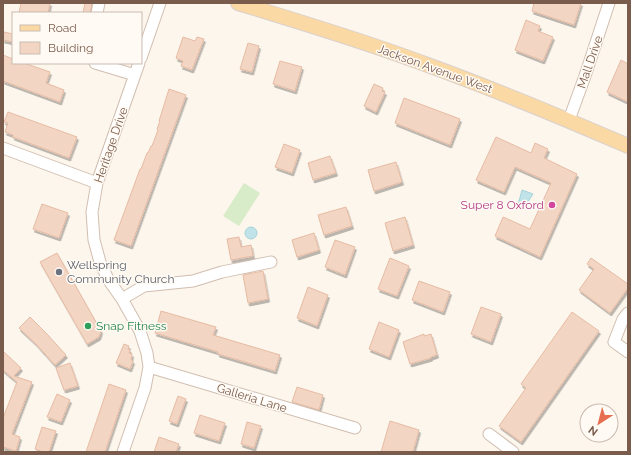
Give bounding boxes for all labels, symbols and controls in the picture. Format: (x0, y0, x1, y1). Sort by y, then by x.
legend (12, 12, 142, 64)
text: Road (48, 21, 77, 35)
street label: Mall Drive (574, 34, 606, 90)
text: Building (48, 41, 94, 55)
street label: Jackson Avenue West (376, 42, 494, 96)
street label: Heritage Drive (91, 105, 131, 185)
place label: Super 8 Oxford (461, 198, 544, 212)
marker: Super 8 Oxford (547, 200, 557, 210)
place label: Wellspring Community Church (67, 258, 174, 286)
marker: Wellspring Community Church (54, 267, 64, 277)
place label: Snap Fitness (96, 319, 167, 333)
marker: Snap Fitness (83, 321, 93, 331)
street label: Galleria Lane (215, 381, 289, 415)
north arrow (579, 403, 619, 443)
text: N (586, 423, 601, 438)

